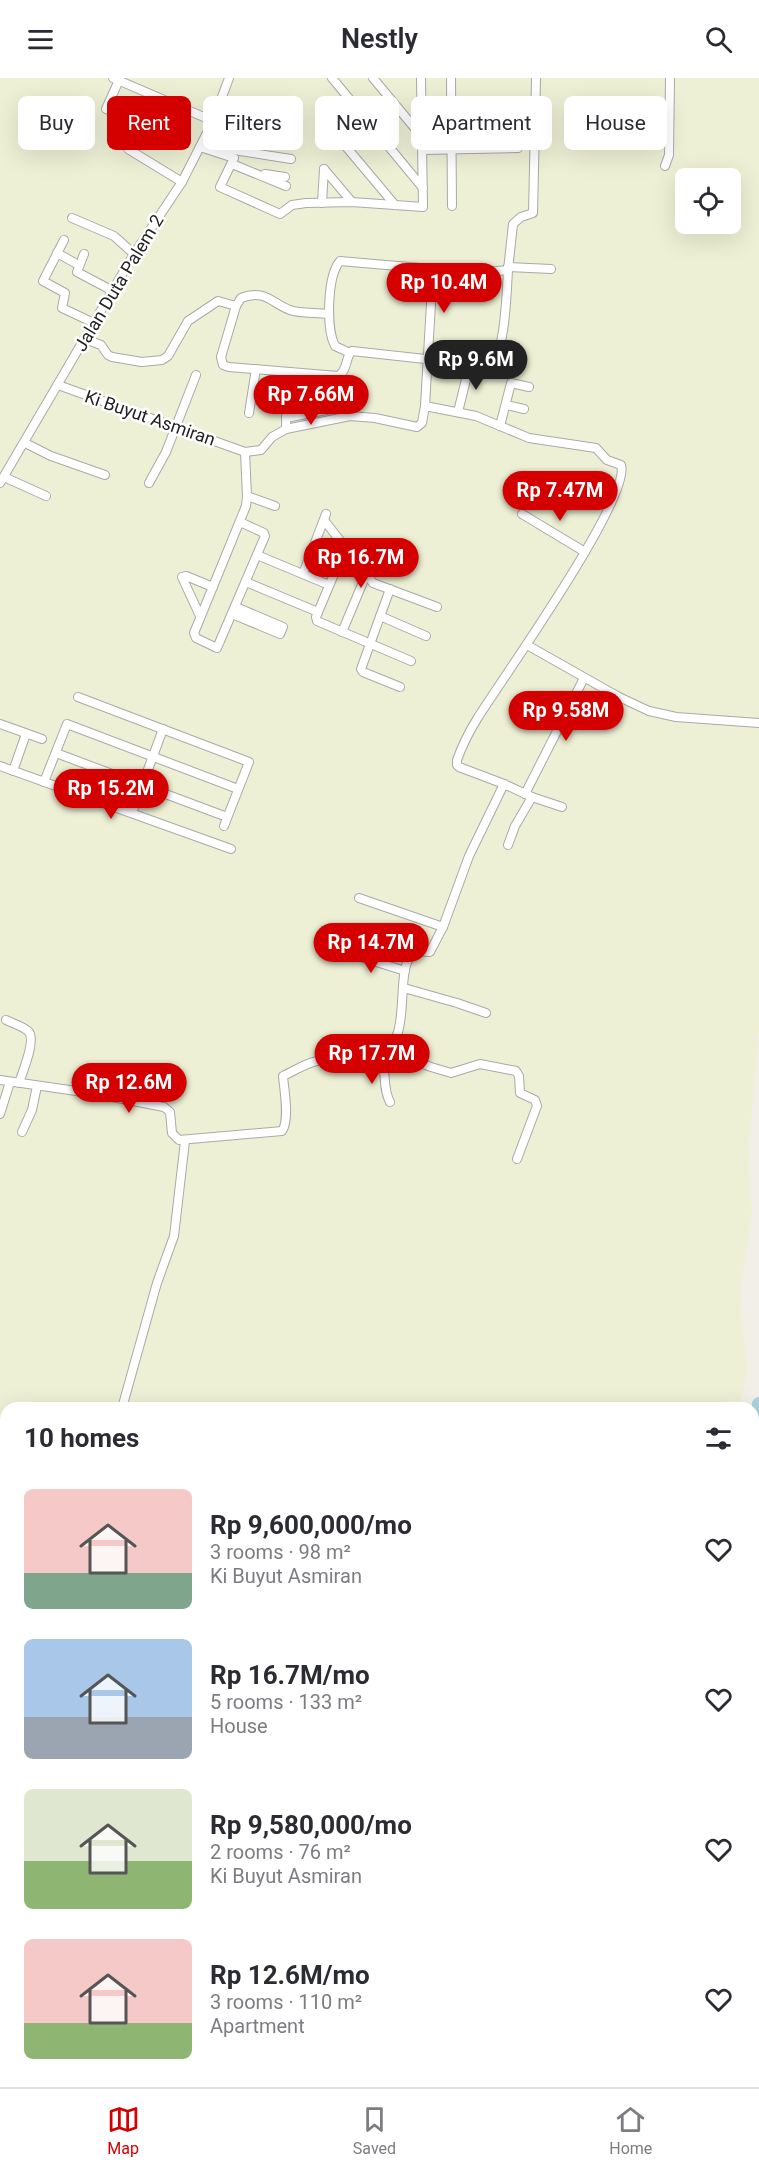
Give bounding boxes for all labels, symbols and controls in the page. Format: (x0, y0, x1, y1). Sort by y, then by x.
icon: menu (24, 23, 57, 56)
text: Nestly (341, 23, 418, 55)
icon: search (702, 23, 735, 56)
chip: Buy (18, 96, 95, 150)
chip: Rent (107, 96, 191, 150)
chip: Filters (203, 96, 303, 150)
chip: New (315, 96, 399, 150)
chip: Apartment (411, 96, 552, 150)
chip: House (564, 96, 667, 150)
map controls (675, 168, 741, 234)
button: locate (675, 168, 741, 234)
street label: Jalan Duta Palem 2 (70, 211, 168, 355)
pin: Rp 10.4M (382, 263, 506, 314)
text: Rp 10.4M (401, 270, 487, 294)
pin: Rp 9.6M (421, 340, 531, 391)
text: Rp 9.6M (438, 347, 514, 371)
pin: Rp 7.66M (249, 375, 373, 426)
text: Rp 7.66M (268, 382, 354, 406)
street label: Ki Buyut Asmiran (82, 385, 218, 450)
pin: Rp 7.47M (498, 471, 622, 522)
text: Rp 7.47M (517, 478, 603, 502)
pin: Rp 16.7M (299, 538, 423, 589)
text: Rp 16.7M (318, 545, 404, 569)
pin: Rp 9.58M (504, 691, 628, 742)
text: Rp 9.58M (523, 698, 609, 722)
pin: Rp 15.2M (49, 769, 173, 820)
text: Rp 15.2M (68, 776, 154, 800)
pin: Rp 14.7M (309, 923, 433, 974)
text: Rp 14.7M (328, 930, 414, 954)
pin: Rp 17.7M (310, 1034, 434, 1085)
text: Rp 17.7M (329, 1041, 415, 1065)
pin: Rp 12.6M (67, 1063, 191, 1114)
text: Rp 12.6M (86, 1070, 172, 1094)
icon: filters (702, 1422, 735, 1455)
text: 10 homes (24, 1423, 139, 1453)
text: Rp 9,600,000/mo (210, 1510, 412, 1540)
icon: home (72, 1513, 144, 1585)
icon: heart (702, 1533, 735, 1566)
text: 3 rooms · 98 m² (210, 1540, 351, 1564)
text: Ki Buyut Asmiran (210, 1564, 362, 1588)
text: Rp 16.7M/mo (210, 1660, 370, 1690)
icon: home (72, 1663, 144, 1735)
icon: heart (702, 1683, 735, 1716)
text: 5 rooms · 133 m² (210, 1690, 362, 1714)
text: House (210, 1714, 268, 1738)
text: Rp 9,580,000/mo (210, 1810, 412, 1840)
icon: home (72, 1813, 144, 1885)
icon: heart (702, 1833, 735, 1866)
text: 2 rooms · 76 m² (210, 1840, 351, 1864)
text: Ki Buyut Asmiran (210, 1864, 362, 1888)
text: Rp 12.6M/mo (210, 1960, 370, 1990)
icon: home (72, 1963, 144, 2035)
icon: heart (702, 1983, 735, 2016)
text: 3 rooms · 110 m² (210, 1990, 362, 2014)
text: Apartment (210, 2014, 305, 2038)
tab: Map (107, 2103, 140, 2158)
tab: Saved (353, 2103, 396, 2158)
tab: Home (609, 2103, 652, 2158)

